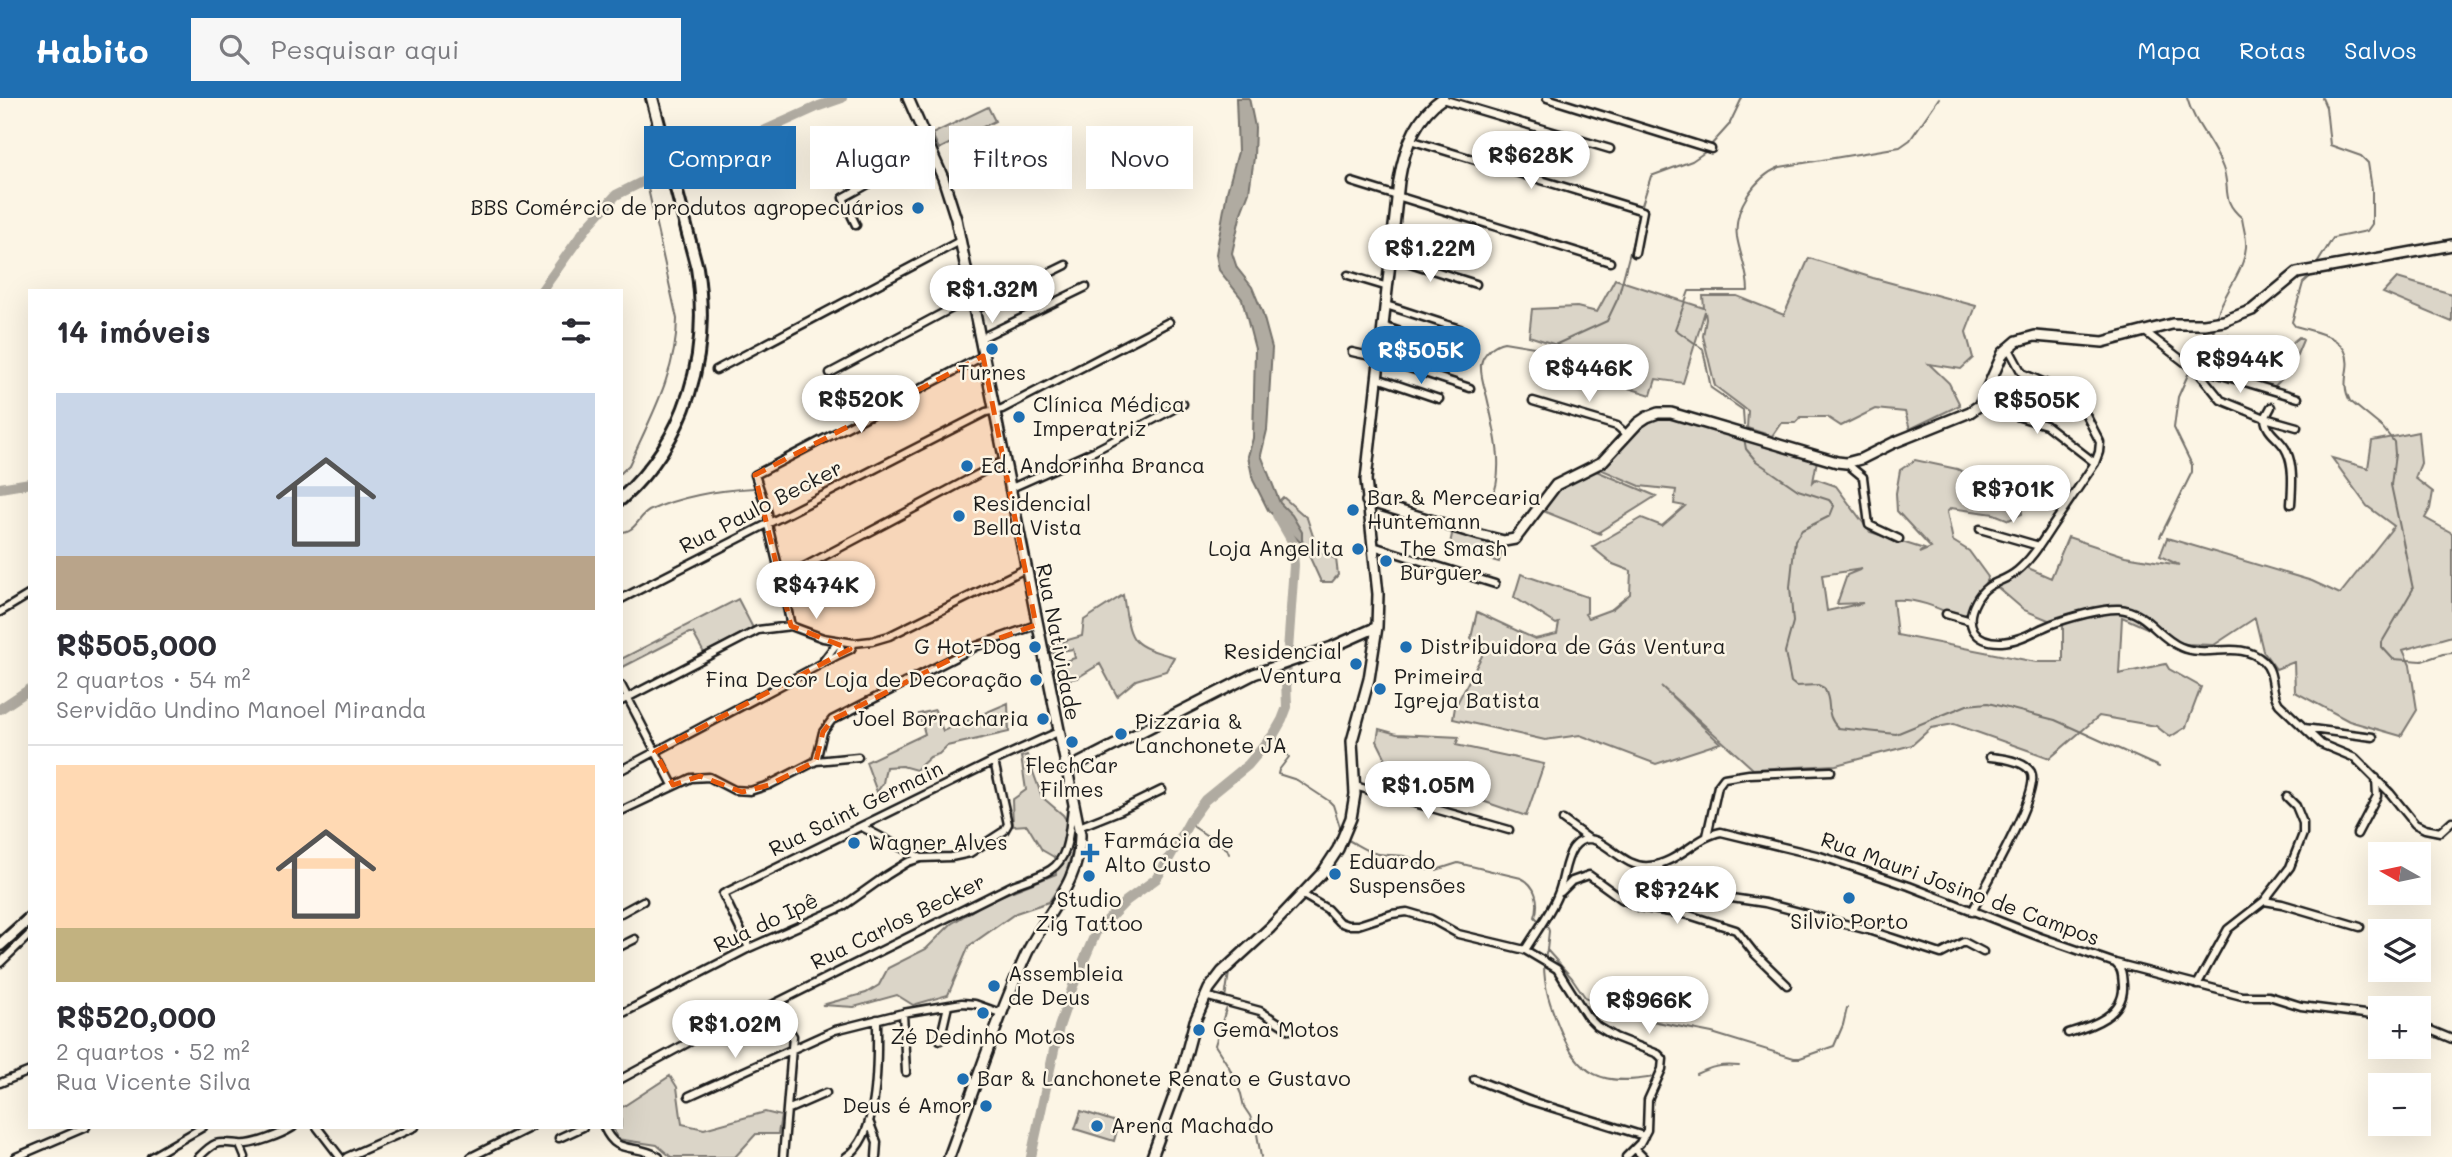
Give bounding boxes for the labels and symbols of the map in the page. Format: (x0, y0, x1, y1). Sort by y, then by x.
pin: R$628K (1474, 132, 1588, 191)
place label: BBS Comércio de produtos agropecuários (471, 193, 904, 220)
marker: BBS Comércio de produtos agropecuários (910, 200, 926, 216)
pin: R$1.22M (1365, 225, 1495, 284)
pin: R$1.32M (927, 266, 1057, 325)
pin: R$505K (1364, 327, 1478, 386)
pin: R$944K (2183, 336, 2297, 395)
marker: Turnes (984, 341, 1000, 357)
pin: R$446K (1532, 344, 1646, 404)
place label: Turnes (958, 358, 1026, 385)
pin: R$520K (804, 376, 918, 435)
pin: R$505K (1980, 376, 2094, 436)
place label: Clínica Médica Imperatriz (1033, 390, 1185, 441)
marker: Clínica Médica Imperatriz (1011, 409, 1027, 425)
place label: Ed. Andorinha Branca (981, 451, 1205, 478)
street label: Rua Paulo Becker (674, 453, 846, 558)
marker: Ed. Andorinha Branca (959, 458, 975, 474)
pin: R$701K (1956, 466, 2070, 525)
place label: Bar & Mercearia Huntemann (1367, 483, 1541, 534)
place label: Residencial Bella Vista (973, 489, 1091, 540)
marker: Bar & Mercearia Huntemann (1345, 502, 1361, 518)
marker: Residencial Bella Vista (951, 508, 967, 524)
place label: Loja Angelita (1208, 534, 1344, 561)
place label: The Smash Burguer (1400, 534, 1507, 585)
marker: Loja Angelita (1350, 541, 1366, 557)
marker: The Smash Burguer (1378, 553, 1394, 569)
pin: R$474K (759, 561, 873, 621)
street label: Rua Natividade (1031, 561, 1088, 722)
place label: G Hot-Dog (914, 632, 1021, 659)
place label: Distribuidora de Gás Ventura (1420, 632, 1726, 659)
place label: Residencial Ventura (1224, 637, 1342, 688)
marker: G Hot-Dog (1027, 639, 1043, 655)
marker: Distribuidora de Gás Ventura (1398, 639, 1414, 655)
marker: Residencial Ventura (1348, 656, 1364, 672)
place label: Primeira Igreja Batista (1394, 662, 1540, 713)
place label: Fina Decor Loja de Decoração (706, 665, 1022, 692)
marker: Fina Decor Loja de Decoração (1028, 672, 1044, 688)
marker: Primeira Igreja Batista (1372, 681, 1388, 697)
place label: Joel Borracharia (853, 704, 1029, 731)
place label: Pizzaria & Lanchonete JA (1135, 707, 1287, 758)
marker: Joel Borracharia (1035, 711, 1051, 727)
marker: Pizzaria & Lanchonete JA (1113, 726, 1129, 742)
marker: FlechCar Filmes (1064, 734, 1080, 750)
place label: FlechCar Filmes (1026, 751, 1118, 802)
street label: Rua Saint Germain (764, 754, 947, 862)
pin: R$1.05M (1363, 762, 1493, 821)
street label: Rua Mauri Josino de Campos (1817, 825, 2104, 951)
place label: Farmácia de Alto Custo (1104, 826, 1234, 877)
place label: Wagner Alves (868, 828, 1008, 855)
marker: Wagner Alves (846, 835, 862, 851)
north arrow (2368, 842, 2431, 905)
marker: Farmácia de Alto Custo (1082, 845, 1098, 861)
place label: Eduardo Suspensões (1349, 847, 1466, 898)
marker: Eduardo Suspensões (1327, 866, 1343, 882)
pin: R$724K (1620, 866, 1734, 926)
street label: Rua Carlos Becker (806, 867, 989, 975)
marker: Studio Zig Tattoo (1081, 868, 1097, 884)
place label: Studio Zig Tattoo (1035, 885, 1143, 936)
street label: Rua do Ipê (709, 886, 822, 958)
marker: Silvio Porto (1841, 890, 1857, 906)
place label: Silvio Porto (1790, 907, 1908, 934)
place label: Assembleia de Deus (1008, 959, 1124, 1010)
pin: R$966K (1592, 976, 1706, 1036)
marker: Assembleia de Deus (986, 978, 1002, 994)
pin: R$1.02M (670, 1000, 800, 1060)
marker: Zé Dedinho Motos (975, 1005, 991, 1021)
place label: Gema Motos (1213, 1015, 1339, 1042)
place label: Zé Dedinho Motos (891, 1022, 1075, 1049)
marker: Gema Motos (1191, 1022, 1207, 1038)
place label: Bar & Lanchonete Renato e Gustavo (977, 1064, 1351, 1091)
marker: Bar & Lanchonete Renato e Gustavo (955, 1071, 971, 1087)
place label: Deus é Amor (842, 1091, 972, 1118)
marker: Deus é Amor (978, 1098, 994, 1114)
place label: Arena Machado (1111, 1111, 1273, 1138)
marker: Arena Machado (1089, 1118, 1105, 1134)

